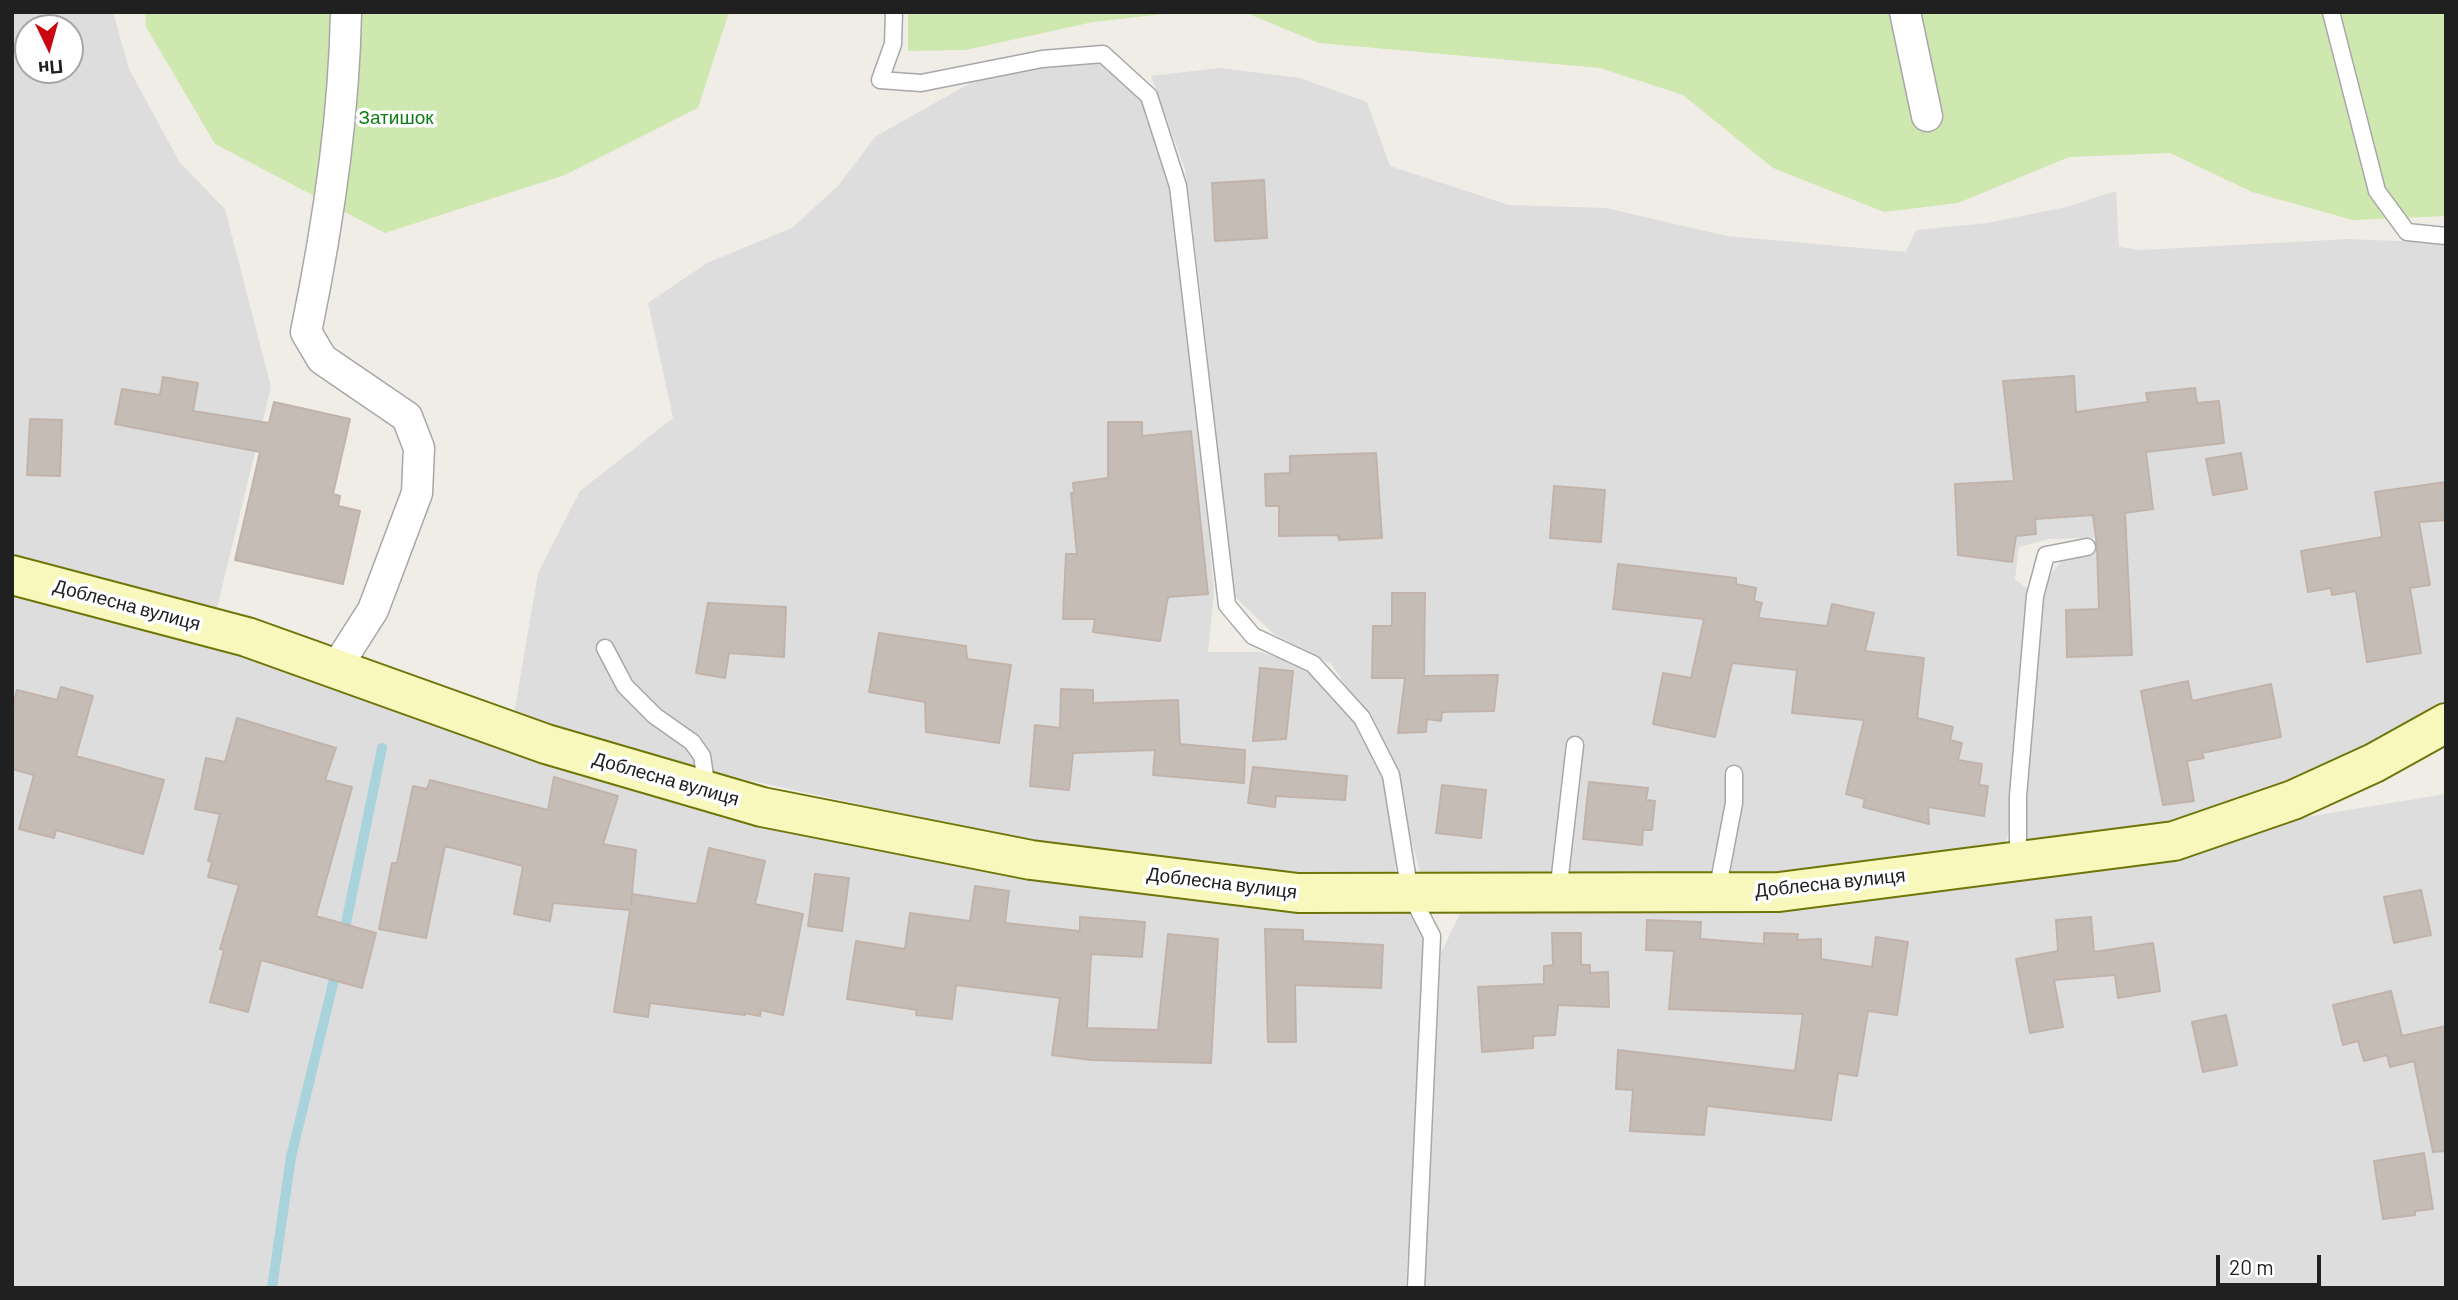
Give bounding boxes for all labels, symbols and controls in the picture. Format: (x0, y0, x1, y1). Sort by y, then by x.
north arrow (14, 14, 84, 84)
text: Пн (37, 56, 64, 81)
park label: Затишок (358, 107, 434, 129)
street label: Доблесна вулиця (51, 574, 203, 636)
street label: Доблесна вулиця (590, 747, 742, 811)
street label: Доблесна вулиця (1146, 862, 1298, 904)
street label: Доблесна вулиця (1754, 864, 1906, 902)
scale bar (2220, 1240, 2325, 1284)
text: 20 m (2229, 1254, 2274, 1279)

